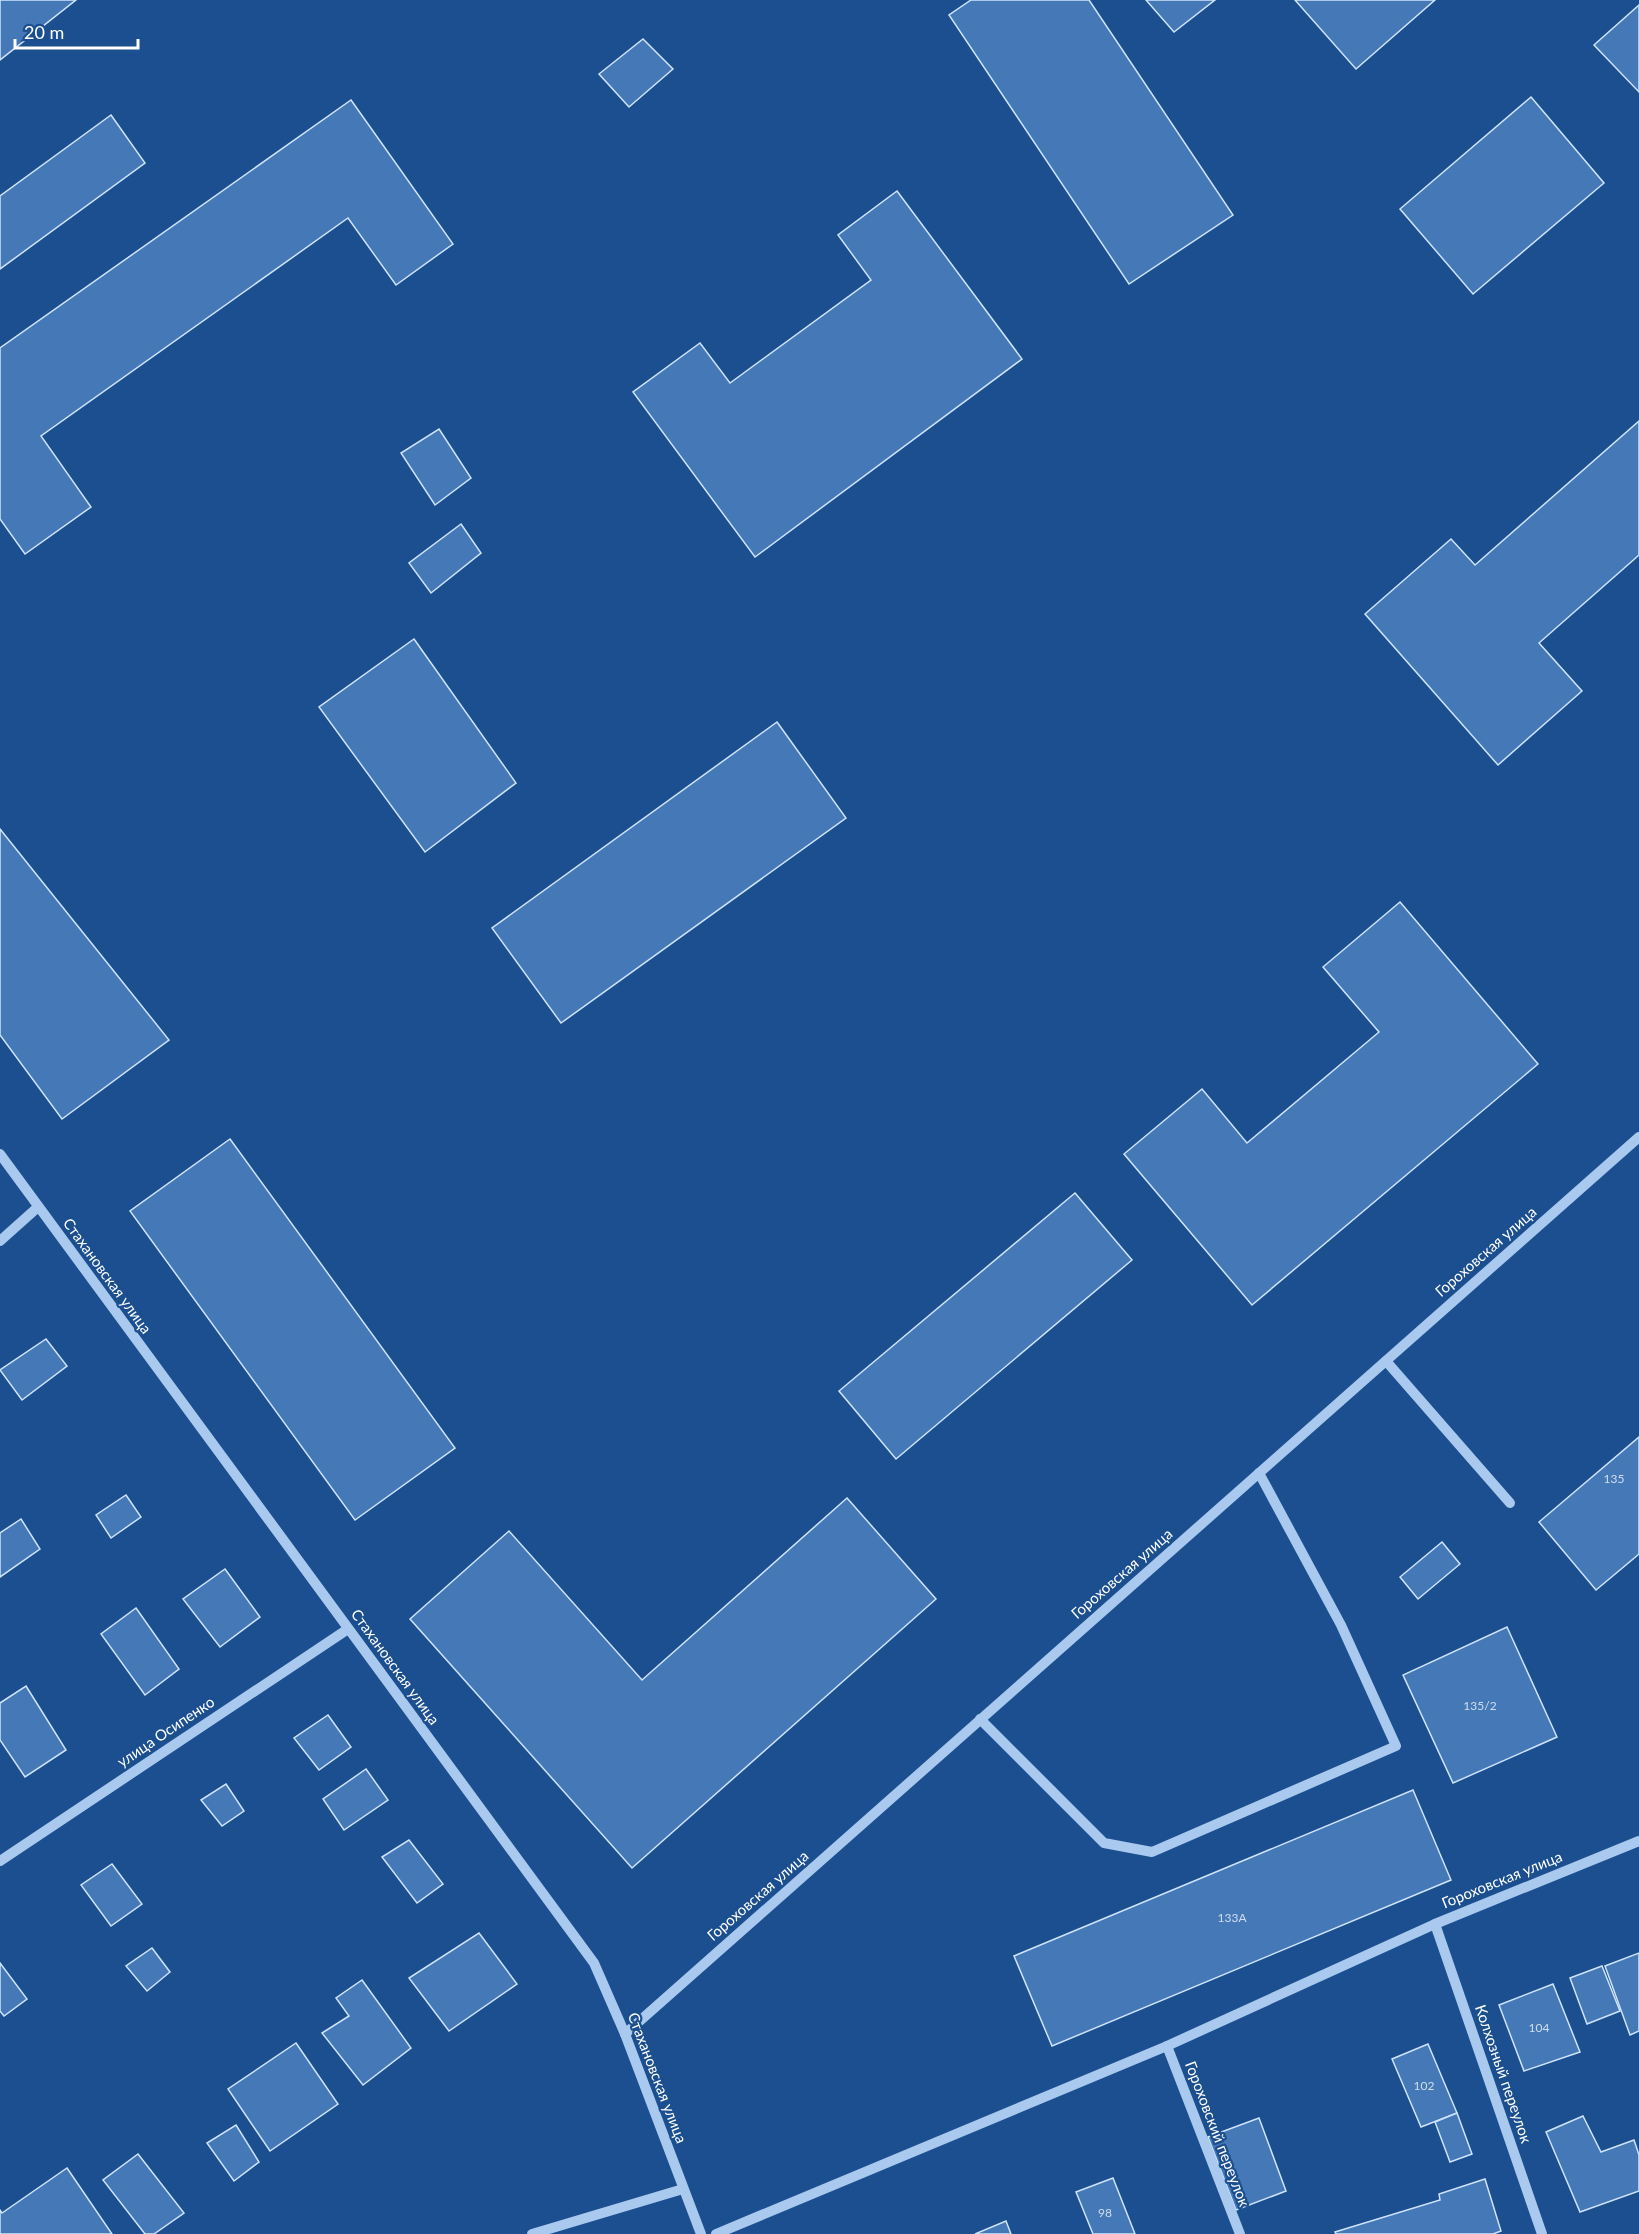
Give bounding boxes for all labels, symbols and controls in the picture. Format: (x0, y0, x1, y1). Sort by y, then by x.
scale bar (15, 12, 138, 50)
text: 20 m (24, 21, 64, 43)
street label: Гороховская улица (1431, 1202, 1540, 1300)
street label: Стахановская улица (60, 1214, 156, 1337)
house number: 135 (1604, 1471, 1624, 1486)
street label: Гороховская улица (1067, 1524, 1176, 1622)
street label: Стахановская улица (348, 1605, 444, 1728)
street label: улица Осипенко (113, 1692, 217, 1770)
house number: 135/2 (1463, 1698, 1497, 1713)
street label: Гороховская улица (703, 1846, 812, 1944)
street label: Гороховская улица (1439, 1847, 1564, 1911)
house number: 133А (1218, 1910, 1247, 1925)
street label: Колхозный переулок (1472, 2002, 1536, 2145)
street label: Стахановская улица (625, 2010, 691, 2146)
house number: 104 (1529, 2020, 1549, 2035)
street label: Гороховский переулок (1182, 2058, 1254, 2209)
house number: 102 (1414, 2078, 1434, 2093)
house number: 98 (1098, 2205, 1112, 2220)

